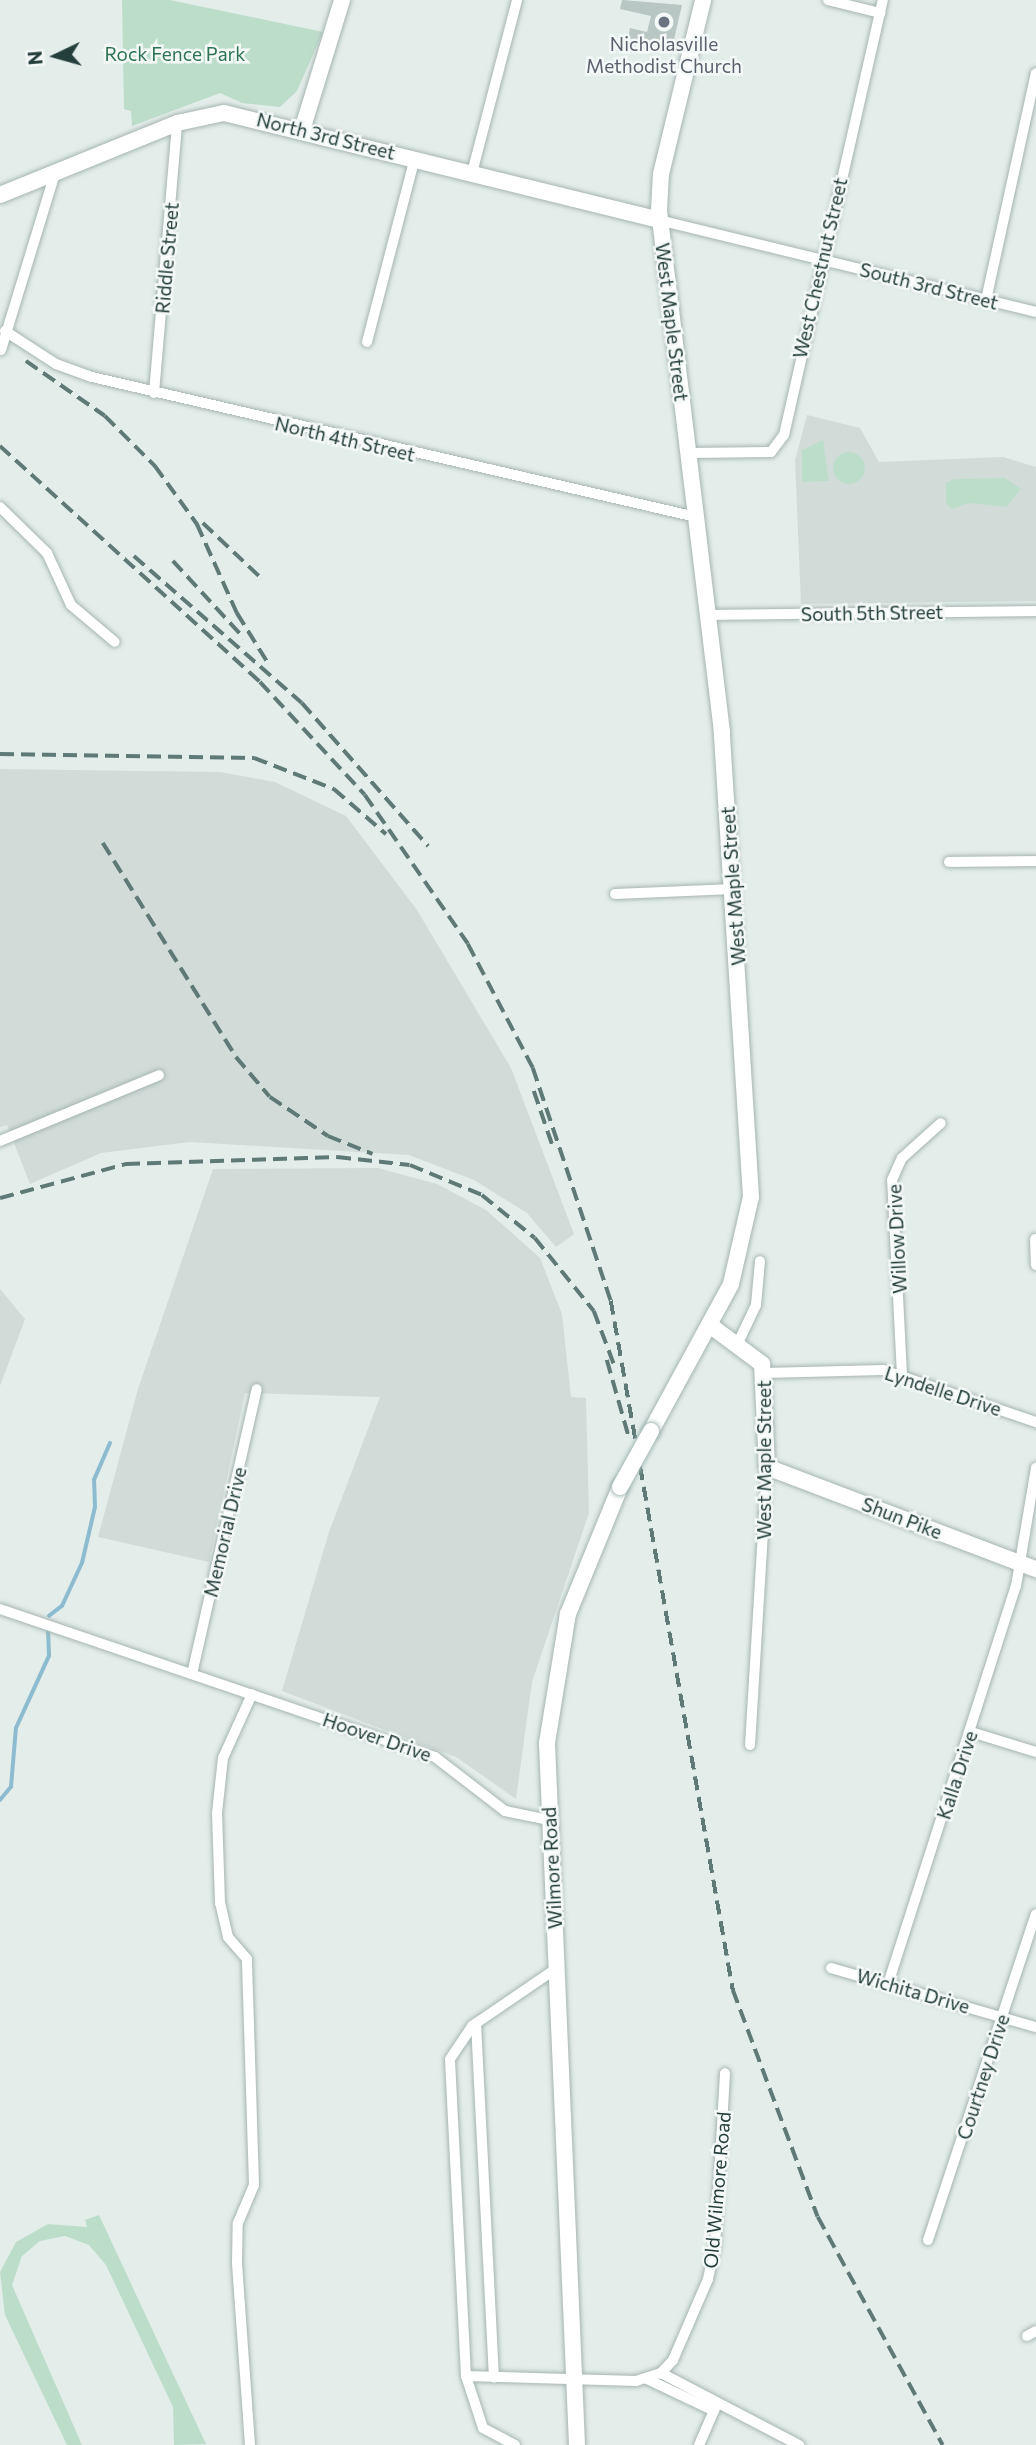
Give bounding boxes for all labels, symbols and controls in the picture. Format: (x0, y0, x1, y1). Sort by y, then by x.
marker: Nicholasville Methodist Church (656, 14, 672, 30)
north arrow (21, 21, 91, 91)
place label: Nicholasville Methodist Church (586, 33, 742, 77)
park label: Rock Fence Park (105, 43, 245, 65)
text: N (23, 50, 47, 66)
street label: North 3rd Street (254, 108, 398, 164)
street label: West Chestnut Street (788, 175, 852, 361)
street label: Riddle Street (151, 201, 183, 315)
street label: West Maple Street (651, 241, 693, 403)
street label: South 3rd Street (857, 258, 1001, 314)
street label: North 4th Street (273, 412, 417, 466)
street label: South 5th Street (801, 600, 943, 626)
street label: West Maple Street (716, 806, 750, 966)
street label: Willow Drive (883, 1184, 911, 1294)
street label: Lyndelle Drive (882, 1361, 1004, 1421)
street label: West Maple Street (753, 1380, 775, 1540)
street label: Memorial Drive (199, 1465, 251, 1599)
street label: Shun Pike (859, 1492, 945, 1544)
street label: Hoover Drive (320, 1708, 434, 1766)
street label: Kalla Drive (932, 1728, 982, 1822)
street label: Wilmore Road (537, 1806, 567, 1930)
street label: Wichita Drive (854, 1964, 972, 2018)
street label: Courtney Drive (952, 2011, 1014, 2143)
street label: Old Wilmore Road (699, 2111, 735, 2269)

